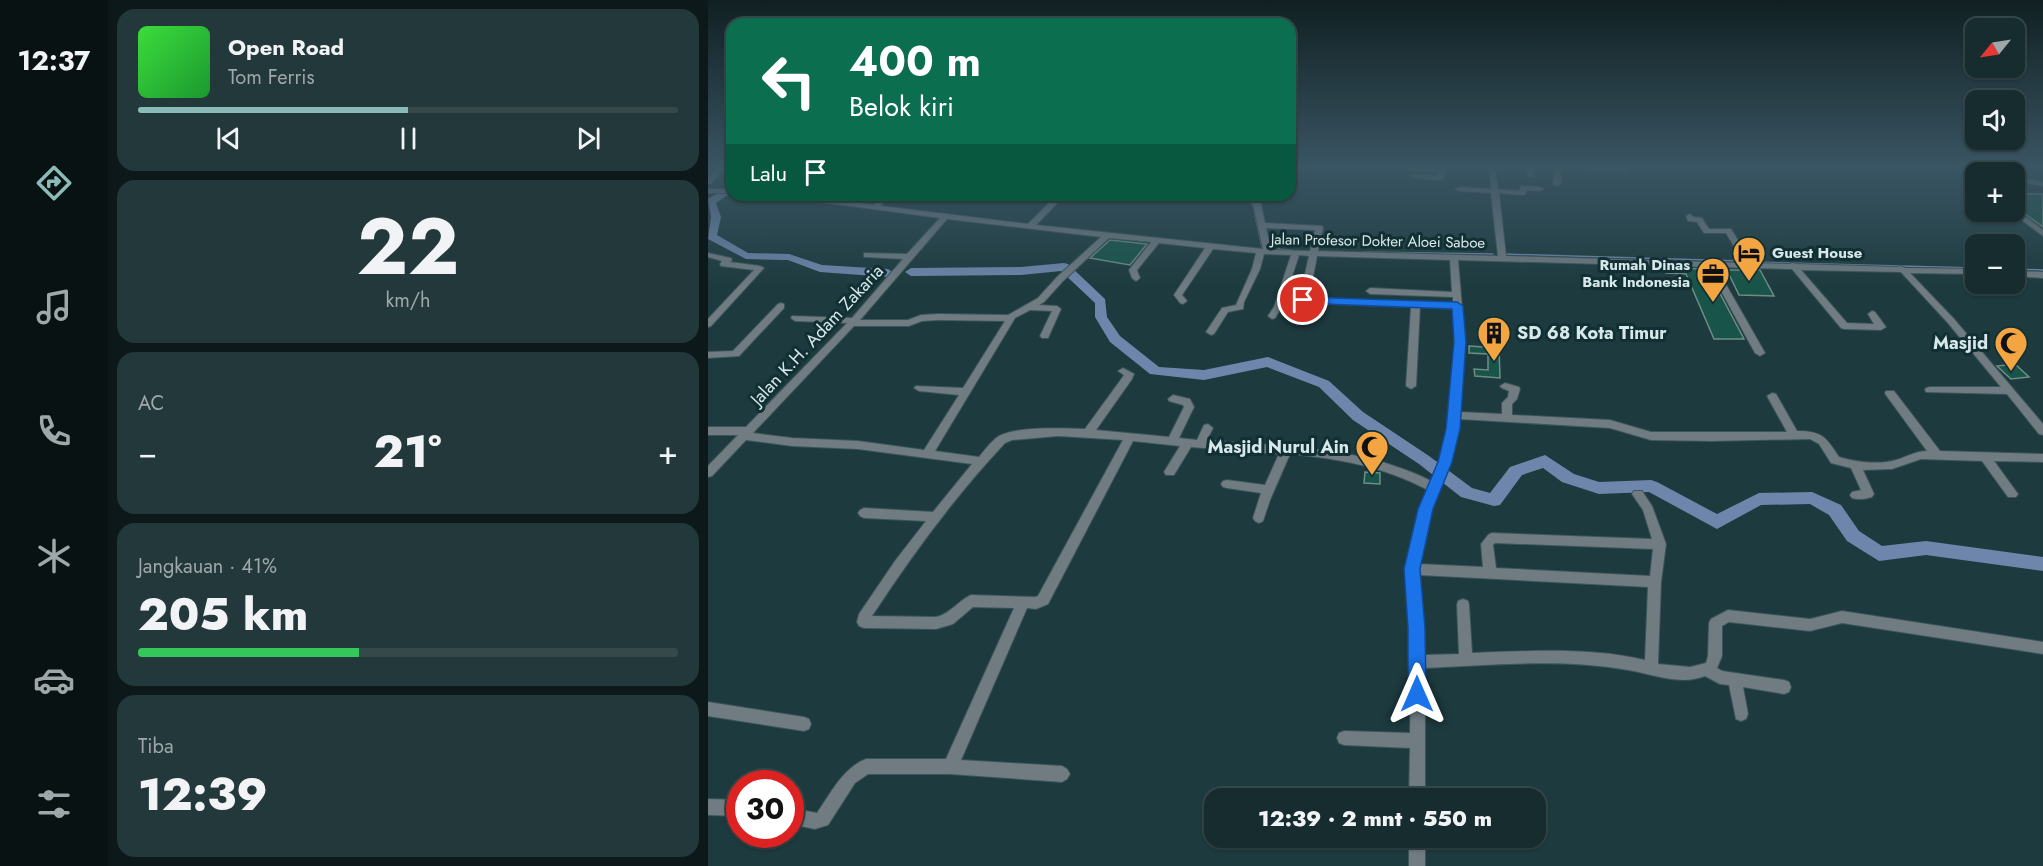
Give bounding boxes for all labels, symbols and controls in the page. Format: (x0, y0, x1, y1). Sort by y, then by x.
north arrow (1965, 18, 2025, 78)
map controls (1965, 18, 2025, 294)
text: Open Road (228, 31, 344, 63)
text: 400 m (849, 31, 981, 92)
text: 12:37 (18, 41, 90, 80)
icon: left (750, 42, 828, 120)
text: Tom Ferris (228, 63, 315, 92)
text: Belok kiri (849, 87, 954, 126)
button: sound (1965, 90, 2025, 150)
icon: previous (212, 122, 245, 155)
icon: pause (392, 122, 425, 155)
icon: next (572, 122, 605, 155)
icon: arrive (799, 156, 832, 189)
text: Lalu (750, 157, 787, 189)
icon: directions (33, 162, 75, 204)
button: + (1965, 162, 2025, 222)
text: 22 (357, 191, 459, 303)
street label: Jalan Profesor Dokter Aloei Saboe (1269, 228, 1486, 254)
button: − (1965, 234, 2025, 294)
hotel icon: Guest House (1731, 235, 1767, 282)
place label: Guest House (1772, 242, 1863, 264)
place label: Rumah Dinas Bank Indonesia (1582, 254, 1690, 293)
office icon: Rumah Dinas Bank Indonesia (1695, 256, 1731, 303)
street label: Jalan K.H. Adam Zakaria (743, 259, 889, 413)
pin (1277, 274, 1328, 325)
icon: arrive (1286, 283, 1319, 316)
icon: music (33, 286, 75, 328)
text: km/h (385, 286, 431, 315)
building icon: SD 68 Kota Timur (1476, 315, 1512, 362)
place label: SD 68 Kota Timur (1517, 320, 1667, 346)
mosque icon: Masjid (1993, 325, 2029, 372)
place label: Masjid (1933, 330, 1988, 356)
text: AC (138, 389, 164, 418)
icon: phone (33, 410, 75, 452)
text: 21° (374, 419, 442, 484)
text: − (138, 429, 157, 476)
text: + (658, 429, 678, 476)
mosque icon: Masjid Nurul Ain (1354, 429, 1390, 476)
place label: Masjid Nurul Ain (1207, 434, 1349, 460)
icon: climate (33, 535, 75, 577)
text: Jangkauan · 41% (138, 552, 277, 581)
text: 205 km (138, 582, 308, 647)
icon: car (33, 659, 75, 701)
position arrow (1385, 662, 1449, 726)
text: Tiba (138, 732, 174, 761)
text: 12:39 (138, 762, 268, 827)
speed limit sign: 30 (726, 770, 804, 848)
icon: filters (33, 783, 75, 825)
text: 12:39 · 2 mnt · 550 m (1258, 802, 1492, 834)

